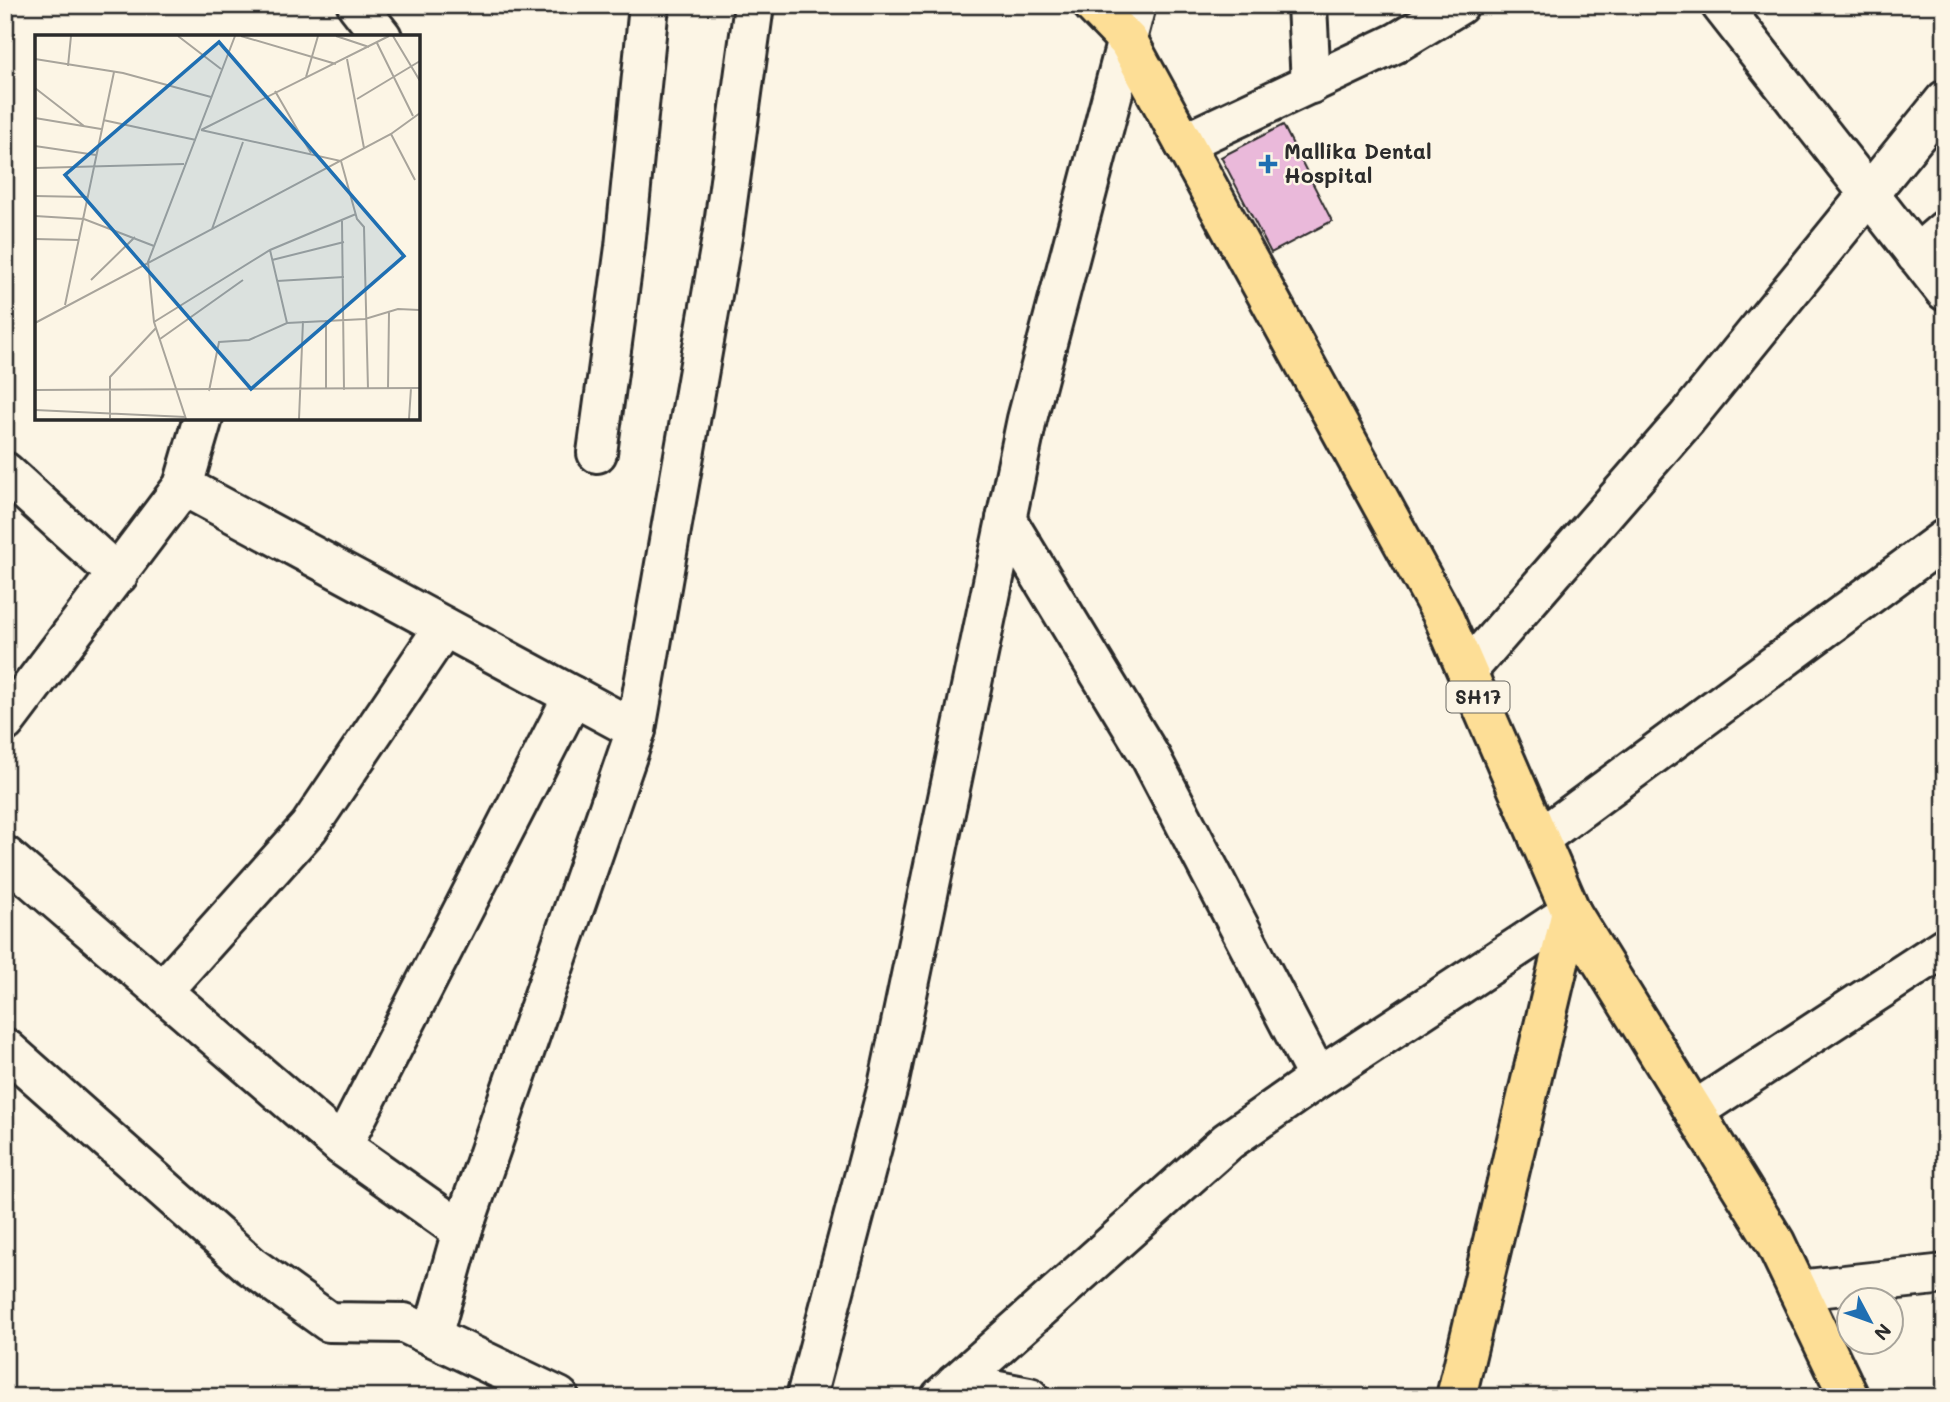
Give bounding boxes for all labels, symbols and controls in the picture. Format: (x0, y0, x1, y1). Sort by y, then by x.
inset map (35, 35, 420, 420)
place label: Mallika Dental Hospital (1284, 137, 1432, 188)
marker: Mallika Dental Hospital (1258, 154, 1278, 174)
road number: SH17 (1446, 682, 1510, 712)
north arrow (1834, 1286, 1904, 1356)
text: N (1869, 1319, 1897, 1346)

